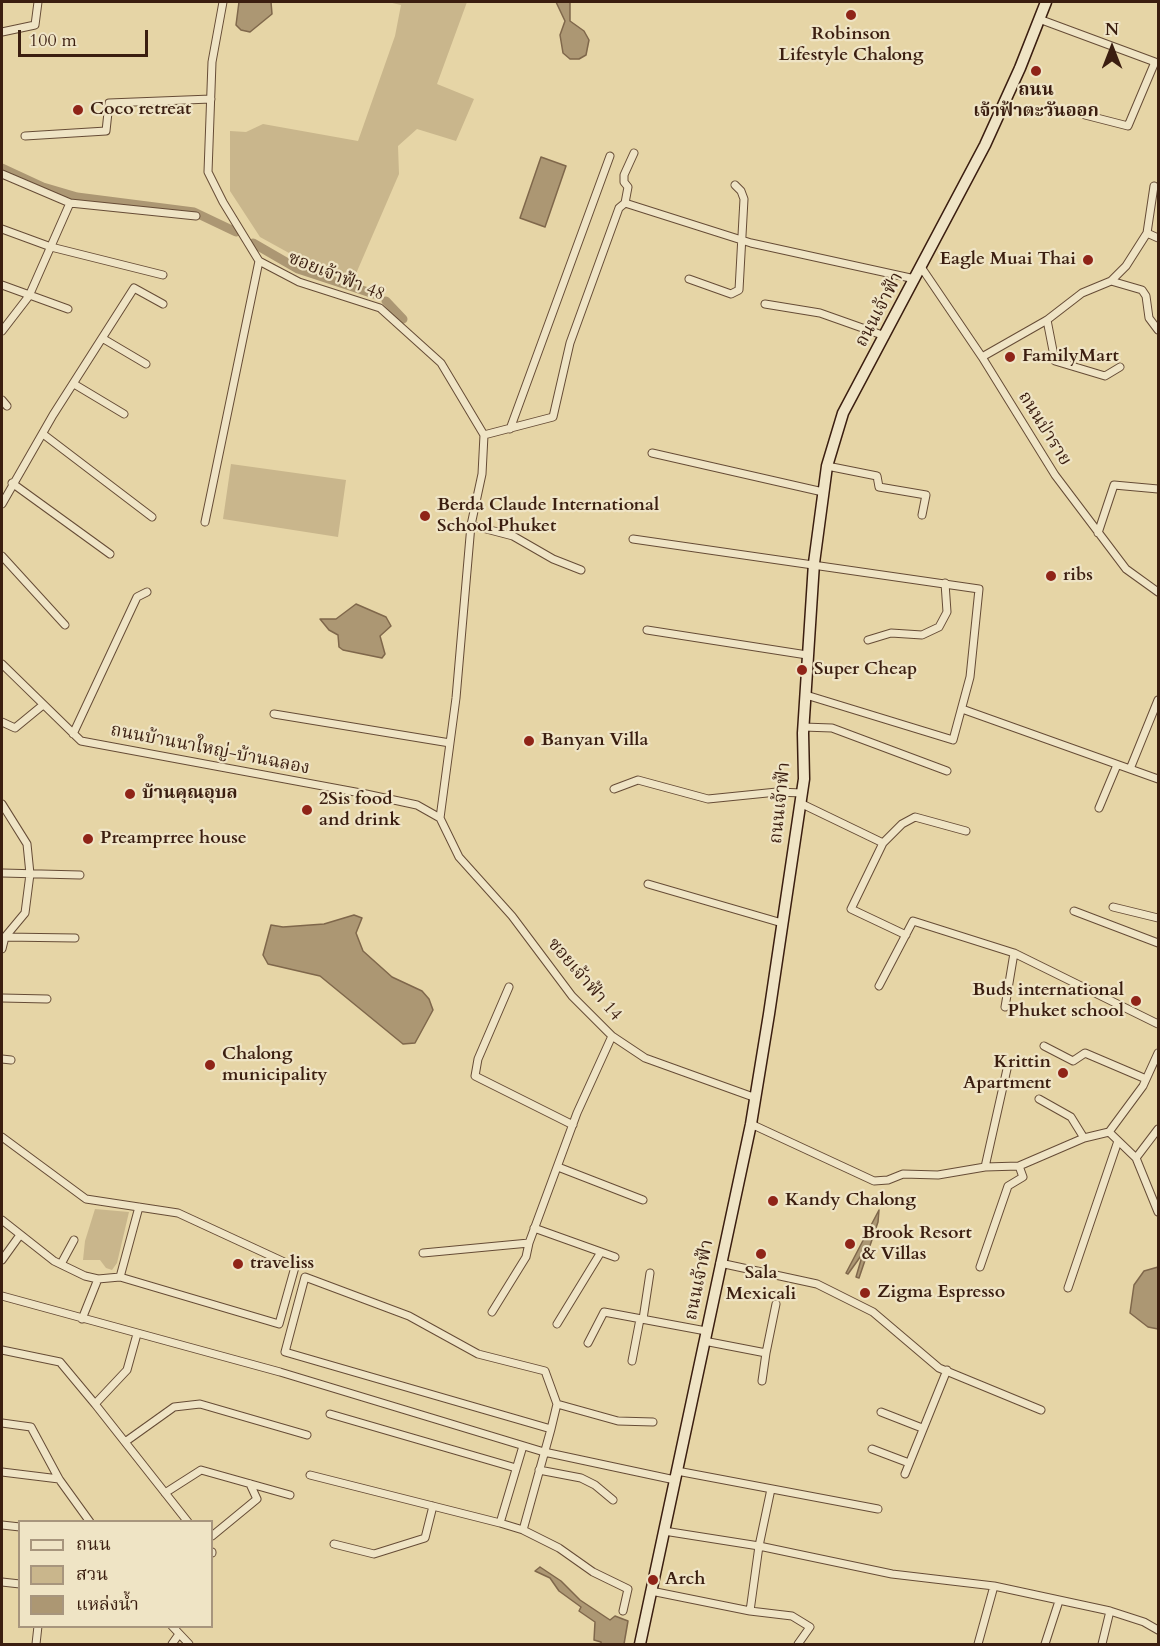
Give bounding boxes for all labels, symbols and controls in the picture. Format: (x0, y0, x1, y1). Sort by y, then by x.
marker: Robinson Lifestyle Chalong (844, 8, 858, 22)
scale bar (21, 18, 152, 56)
north arrow (1082, 18, 1142, 78)
text: N (1105, 19, 1119, 41)
place label: Robinson Lifestyle Chalong (778, 24, 924, 66)
text: 100 m (29, 28, 77, 53)
marker: ถนน เจ้าฟ้าตะวันออก (1029, 64, 1043, 78)
place label: ถนน เจ้าฟ้าตะวันออก (973, 80, 1099, 122)
place label: Coco retreat (90, 99, 191, 121)
marker: Coco retreat (71, 103, 85, 117)
street label: ซอยเจ้าฟ้า 48 (284, 248, 388, 306)
place label: Eagle Muai Thai (940, 249, 1076, 271)
marker: Eagle Muai Thai (1081, 253, 1095, 267)
street label: ถนนเจ้าฟ้า (851, 269, 909, 351)
place label: FamilyMart (1022, 346, 1119, 368)
marker: FamilyMart (1003, 350, 1017, 364)
street label: ถนนป่าราย (1013, 388, 1075, 470)
place label: Berda Claude International School Phuket (437, 495, 659, 538)
marker: Berda Claude International School Phuket (418, 509, 432, 523)
place label: ribs (1063, 565, 1093, 587)
marker: ribs (1044, 569, 1058, 583)
place label: Super Cheap (814, 659, 917, 681)
marker: Super Cheap (795, 663, 809, 677)
street label: ถนนบ้านนาใหญ่-บ้านฉลอง (109, 720, 311, 780)
place label: Banyan Villa (541, 730, 649, 752)
marker: Banyan Villa (522, 734, 536, 748)
street label: ถนนเจ้าฟ้า (766, 761, 796, 845)
place label: บ้านคุณอุบล (142, 783, 238, 805)
marker: บ้านคุณอุบล (123, 787, 137, 801)
place label: 2Sis food and drink (319, 789, 401, 832)
marker: 2Sis food and drink (300, 803, 314, 817)
place label: Preamprree house (100, 828, 247, 850)
marker: Preamprree house (81, 832, 95, 846)
street label: ซอยเจ้าฟ้า 14 (542, 934, 626, 1026)
place label: Buds international Phuket school (972, 980, 1124, 1022)
marker: Buds international Phuket school (1129, 994, 1143, 1008)
place label: Chalong municipality (222, 1044, 328, 1086)
place label: Krittin Apartment (963, 1052, 1051, 1094)
marker: Chalong municipality (203, 1058, 217, 1072)
marker: Krittin Apartment (1056, 1066, 1070, 1080)
place label: Kandy Chalong (785, 1190, 916, 1212)
marker: Kandy Chalong (766, 1194, 780, 1208)
place label: Brook Resort & Villas (862, 1223, 972, 1266)
marker: Brook Resort & Villas (843, 1237, 857, 1251)
street label: ถนนเจ้าฟ้า (681, 1238, 719, 1322)
marker: Sala Mexicali (754, 1247, 768, 1261)
place label: traveliss (250, 1253, 314, 1275)
marker: traveliss (231, 1257, 245, 1271)
place label: Sala Mexicali (726, 1263, 796, 1306)
place label: Zigma Espresso (877, 1282, 1005, 1304)
marker: Zigma Espresso (858, 1286, 872, 1300)
legend (18, 1520, 213, 1628)
text: ถนน (76, 1532, 111, 1557)
text: สวน (76, 1562, 108, 1587)
place label: Arch (665, 1569, 705, 1591)
marker: Arch (646, 1573, 660, 1587)
text: แหล่งน้ำ (76, 1592, 139, 1617)

